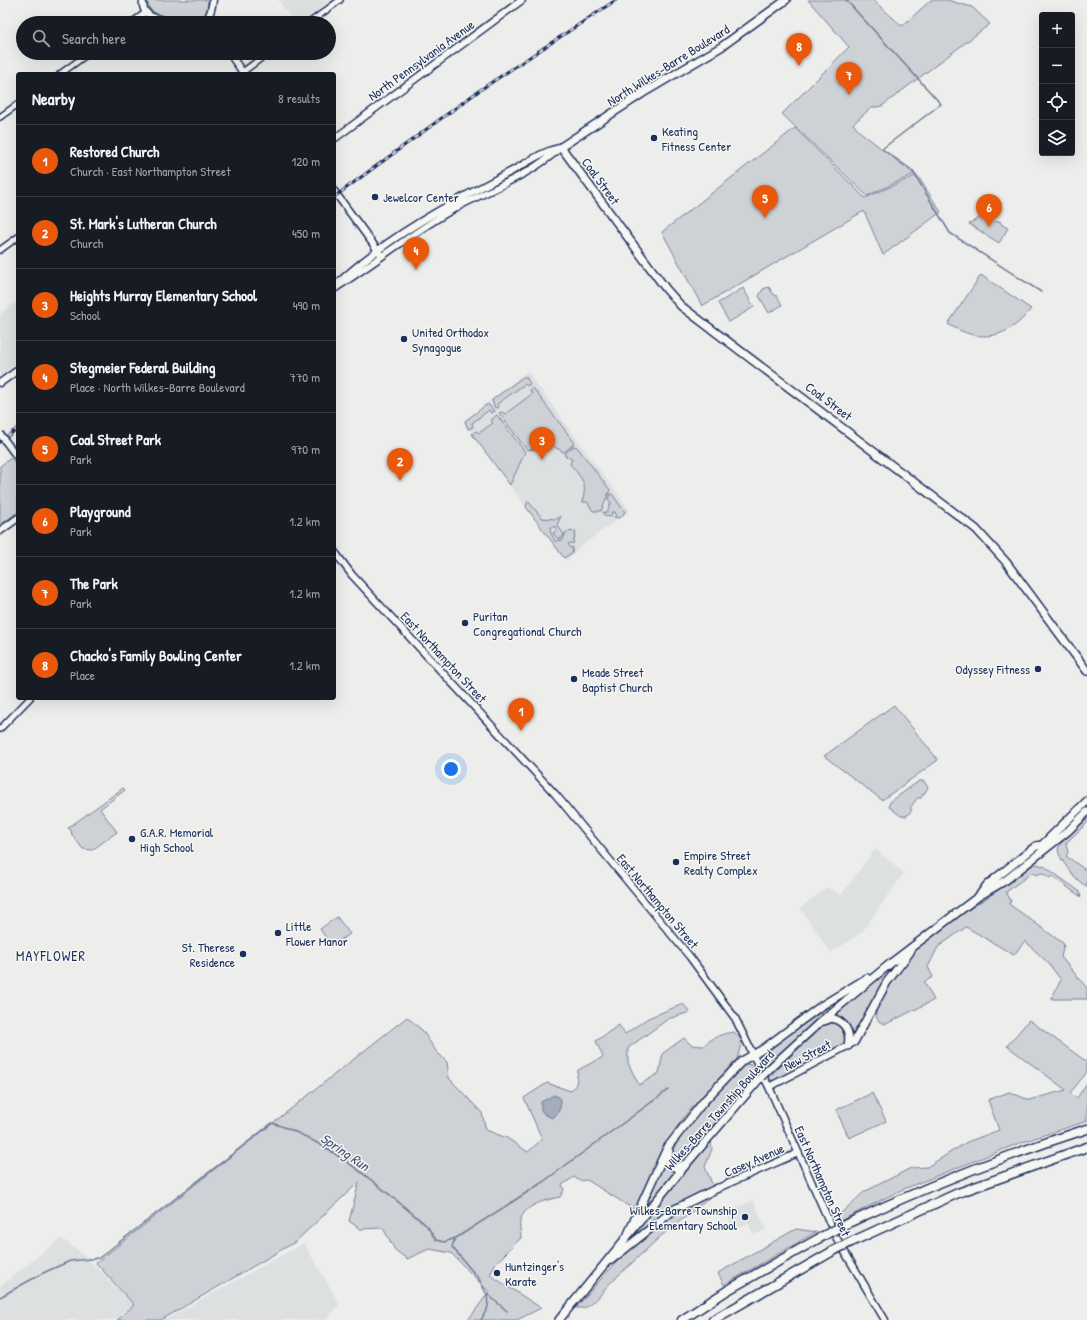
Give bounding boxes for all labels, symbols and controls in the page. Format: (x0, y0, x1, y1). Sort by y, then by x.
map controls (1039, 12, 1075, 156)
button: + (1039, 12, 1075, 48)
street label: North Pennsylvania Avenue (364, 15, 478, 105)
search box (16, 16, 336, 60)
street label: North Wilkes-Barre Boulevard (603, 20, 733, 110)
icon: search (30, 27, 52, 49)
text: Search here (62, 28, 126, 49)
pin: 8 (786, 33, 812, 66)
button: − (1039, 48, 1075, 84)
pin: 7 (836, 62, 862, 95)
button: locate (1039, 84, 1075, 120)
text: Nearby (32, 87, 75, 110)
text: 8 results (278, 89, 320, 107)
button: layers (1039, 120, 1075, 156)
place label: Keating Fitness Center (661, 122, 731, 155)
marker: Keating Fitness Center (649, 133, 659, 143)
text: Restored Church (70, 141, 159, 162)
text: 1 (43, 152, 47, 170)
text: 120 m (292, 152, 320, 170)
street label: Coal Street (578, 154, 625, 209)
text: Church · East Northampton Street (70, 162, 231, 180)
pin: 5 (752, 185, 778, 218)
place label: Jewelcor Center (383, 188, 459, 206)
marker: Jewelcor Center (370, 192, 380, 202)
pin: 6 (976, 194, 1002, 227)
text: St. Mark's Lutheran Church (70, 213, 217, 234)
text: 2 (42, 224, 48, 242)
text: 450 m (292, 224, 320, 242)
text: Church (70, 234, 103, 252)
pin: 4 (403, 237, 429, 270)
text: Heights Murray Elementary School (70, 285, 257, 306)
text: 3 (42, 296, 48, 314)
text: 490 m (293, 296, 320, 314)
text: School (70, 306, 100, 324)
place label: United Orthodox Synagogue (412, 323, 489, 356)
marker: United Orthodox Synagogue (399, 334, 409, 344)
text: Stegmeier Federal Building (70, 357, 216, 378)
text: 4 (43, 368, 47, 386)
text: 770 m (289, 368, 320, 386)
text: Place · North Wilkes-Barre Boulevard (70, 378, 245, 396)
street label: Coal Street (802, 378, 856, 425)
pin: 3 (529, 427, 555, 460)
text: Coal Street Park (70, 429, 161, 450)
text: 5 (42, 440, 48, 458)
text: 970 m (291, 440, 320, 458)
pin: 2 (387, 448, 413, 481)
text: Park (70, 450, 92, 468)
text: Playground (70, 501, 131, 522)
text: 6 (42, 512, 48, 530)
text: 1.2 km (289, 512, 320, 530)
text: Park (70, 522, 92, 540)
text: The Park (70, 573, 118, 594)
text: 7 (42, 584, 48, 602)
text: 1.2 km (289, 584, 320, 602)
text: Park (70, 594, 92, 612)
street label: East Northampton Street (397, 607, 491, 707)
place label: Puritan Congregational Church (473, 607, 582, 640)
marker: Puritan Congregational Church (460, 618, 470, 628)
text: Chacko's Family Bowling Center (70, 645, 242, 666)
text: 8 (42, 656, 48, 674)
text: 1.2 km (289, 656, 320, 674)
place label: Odyssey Fitness (955, 660, 1030, 678)
place label: Meade Street Baptist Church (582, 663, 653, 696)
marker: Odyssey Fitness (1033, 664, 1043, 674)
text: Place (70, 666, 95, 684)
marker: Meade Street Baptist Church (569, 674, 579, 684)
pin: 1 (508, 698, 534, 731)
your location (441, 759, 461, 779)
place label: G.A.R. Memorial High School (140, 823, 214, 856)
marker: G.A.R. Memorial High School (127, 834, 137, 844)
place label: Empire Street Realty Complex (684, 846, 758, 879)
street label: East Northampton Street (613, 850, 703, 953)
marker: Empire Street Realty Complex (671, 857, 681, 867)
place label: Little Flower Manor (285, 917, 348, 950)
marker: Little Flower Manor (273, 928, 283, 938)
place label: St. Therese Residence (182, 938, 235, 971)
district label: MAYFLOWER (16, 946, 86, 965)
marker: St. Therese Residence (238, 949, 248, 959)
street label: New Street (780, 1035, 834, 1075)
street label: Wilkes-Barre Township Boulevard (660, 1046, 778, 1174)
street label: East Northampton Street (791, 1123, 856, 1239)
water label: Spring Run (317, 1128, 375, 1177)
street label: Casey Avenue (721, 1139, 787, 1181)
place label: Wilkes-Barre Township Elementary School (630, 1201, 738, 1234)
marker: Wilkes-Barre Township Elementary School (740, 1212, 750, 1222)
place label: Huntzinger's Karate (505, 1257, 564, 1290)
marker: Huntzinger's Karate (492, 1268, 502, 1278)

